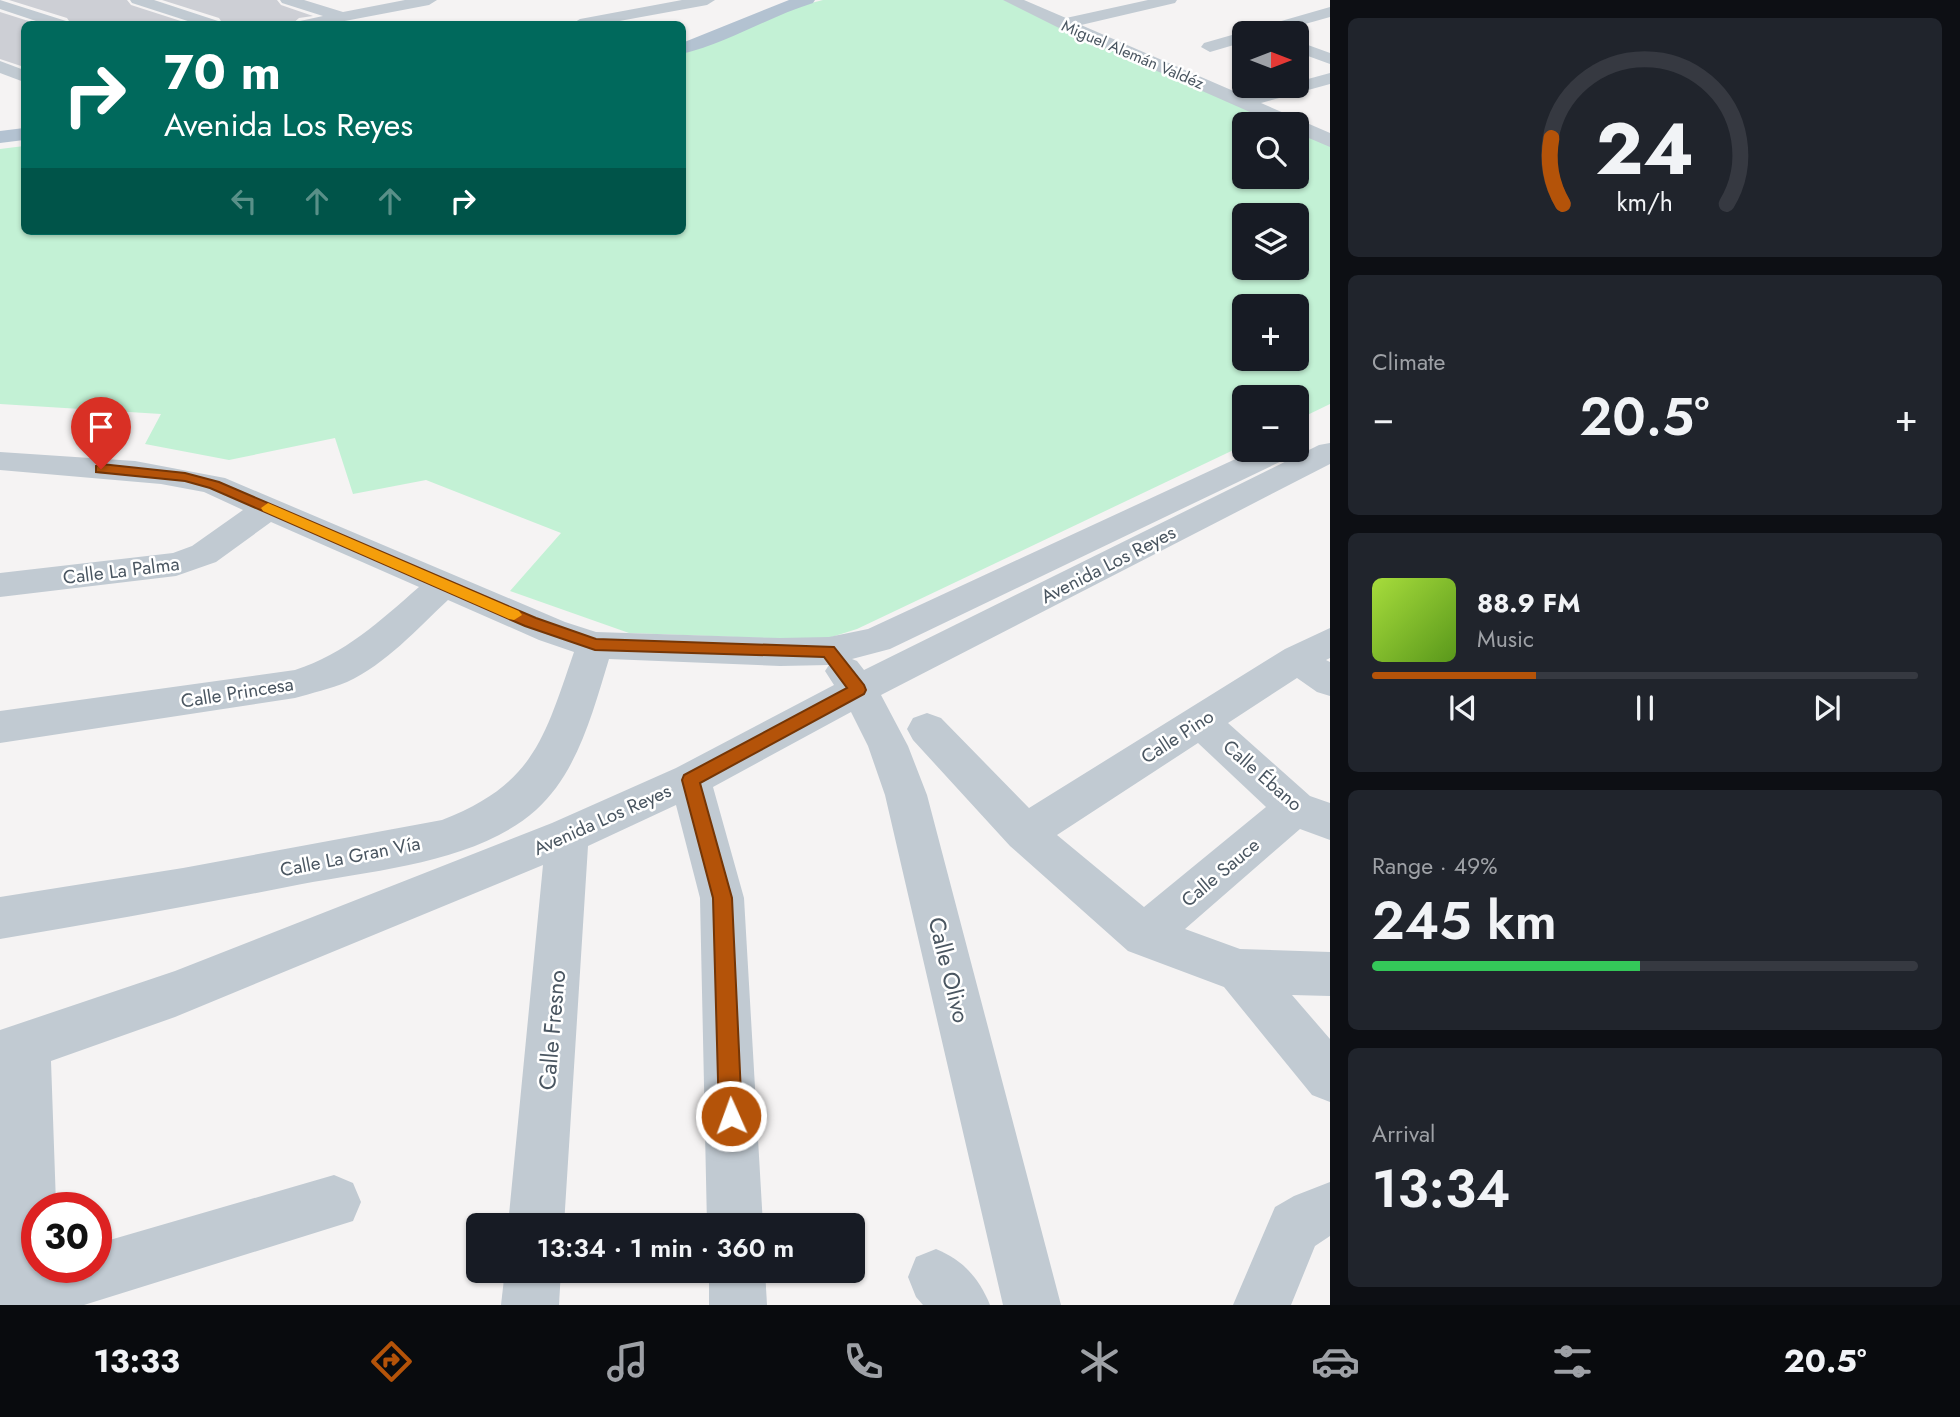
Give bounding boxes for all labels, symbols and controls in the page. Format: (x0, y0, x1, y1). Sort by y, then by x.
street label: Miguel Alemán Valdéz (1058, 14, 1208, 95)
north arrow (1232, 21, 1309, 98)
map controls (1232, 21, 1309, 462)
text: 70 m (164, 37, 281, 107)
icon: right (49, 49, 140, 140)
text: 24 (1596, 96, 1694, 201)
text: Avenida Los Reyes (164, 102, 413, 148)
button: search (1232, 112, 1309, 189)
icon: left (225, 182, 263, 220)
icon: ahead (298, 182, 336, 220)
icon: ahead (371, 182, 409, 220)
icon: right (444, 182, 482, 220)
text: km/h (1617, 184, 1673, 220)
button: layers (1232, 203, 1309, 280)
button: + (1232, 294, 1309, 371)
text: Climate (1372, 345, 1445, 379)
text: 20.5° (1580, 379, 1709, 455)
button: − (1232, 385, 1309, 462)
text: − (1372, 390, 1394, 445)
text: + (1895, 390, 1918, 445)
pin (71, 397, 131, 469)
icon: arrive (82, 408, 120, 446)
street label: Avenida Los Reyes (1036, 519, 1181, 610)
street label: Calle La Palma (61, 550, 181, 591)
text: 88.9 FM (1477, 584, 1580, 622)
text: Music (1477, 622, 1534, 656)
street label: Calle Princesa (179, 670, 295, 715)
icon: previous (1444, 689, 1482, 727)
icon: pause (1626, 689, 1664, 727)
icon: next (1808, 689, 1846, 727)
street label: Calle Pino (1135, 703, 1219, 770)
street label: Calle Ébano (1217, 733, 1308, 817)
street label: Avenida Los Reyes (529, 777, 676, 862)
street label: Calle La Gran Vía (278, 830, 423, 883)
street label: Calle Sauce (1175, 831, 1265, 913)
text: Range · 49% (1372, 849, 1498, 883)
text: 245 km (1372, 883, 1557, 959)
street label: Calle Olivo (919, 914, 979, 1026)
street label: Calle Fresno (530, 969, 574, 1091)
position arrow (694, 1079, 768, 1153)
text: Arrival (1372, 1117, 1435, 1151)
text: 13:34 (1372, 1151, 1510, 1227)
speed limit sign: 30 (21, 1192, 112, 1283)
text: 13:34 · 1 min · 360 m (537, 1229, 794, 1267)
icon: directions (367, 1337, 416, 1386)
icon: music (603, 1337, 652, 1386)
icon: phone (839, 1337, 888, 1386)
icon: climate (1075, 1337, 1124, 1386)
icon: car (1311, 1337, 1360, 1386)
icon: filters (1548, 1337, 1597, 1386)
text: 13:33 (94, 1338, 180, 1384)
text: 20.5° (1784, 1338, 1866, 1384)

